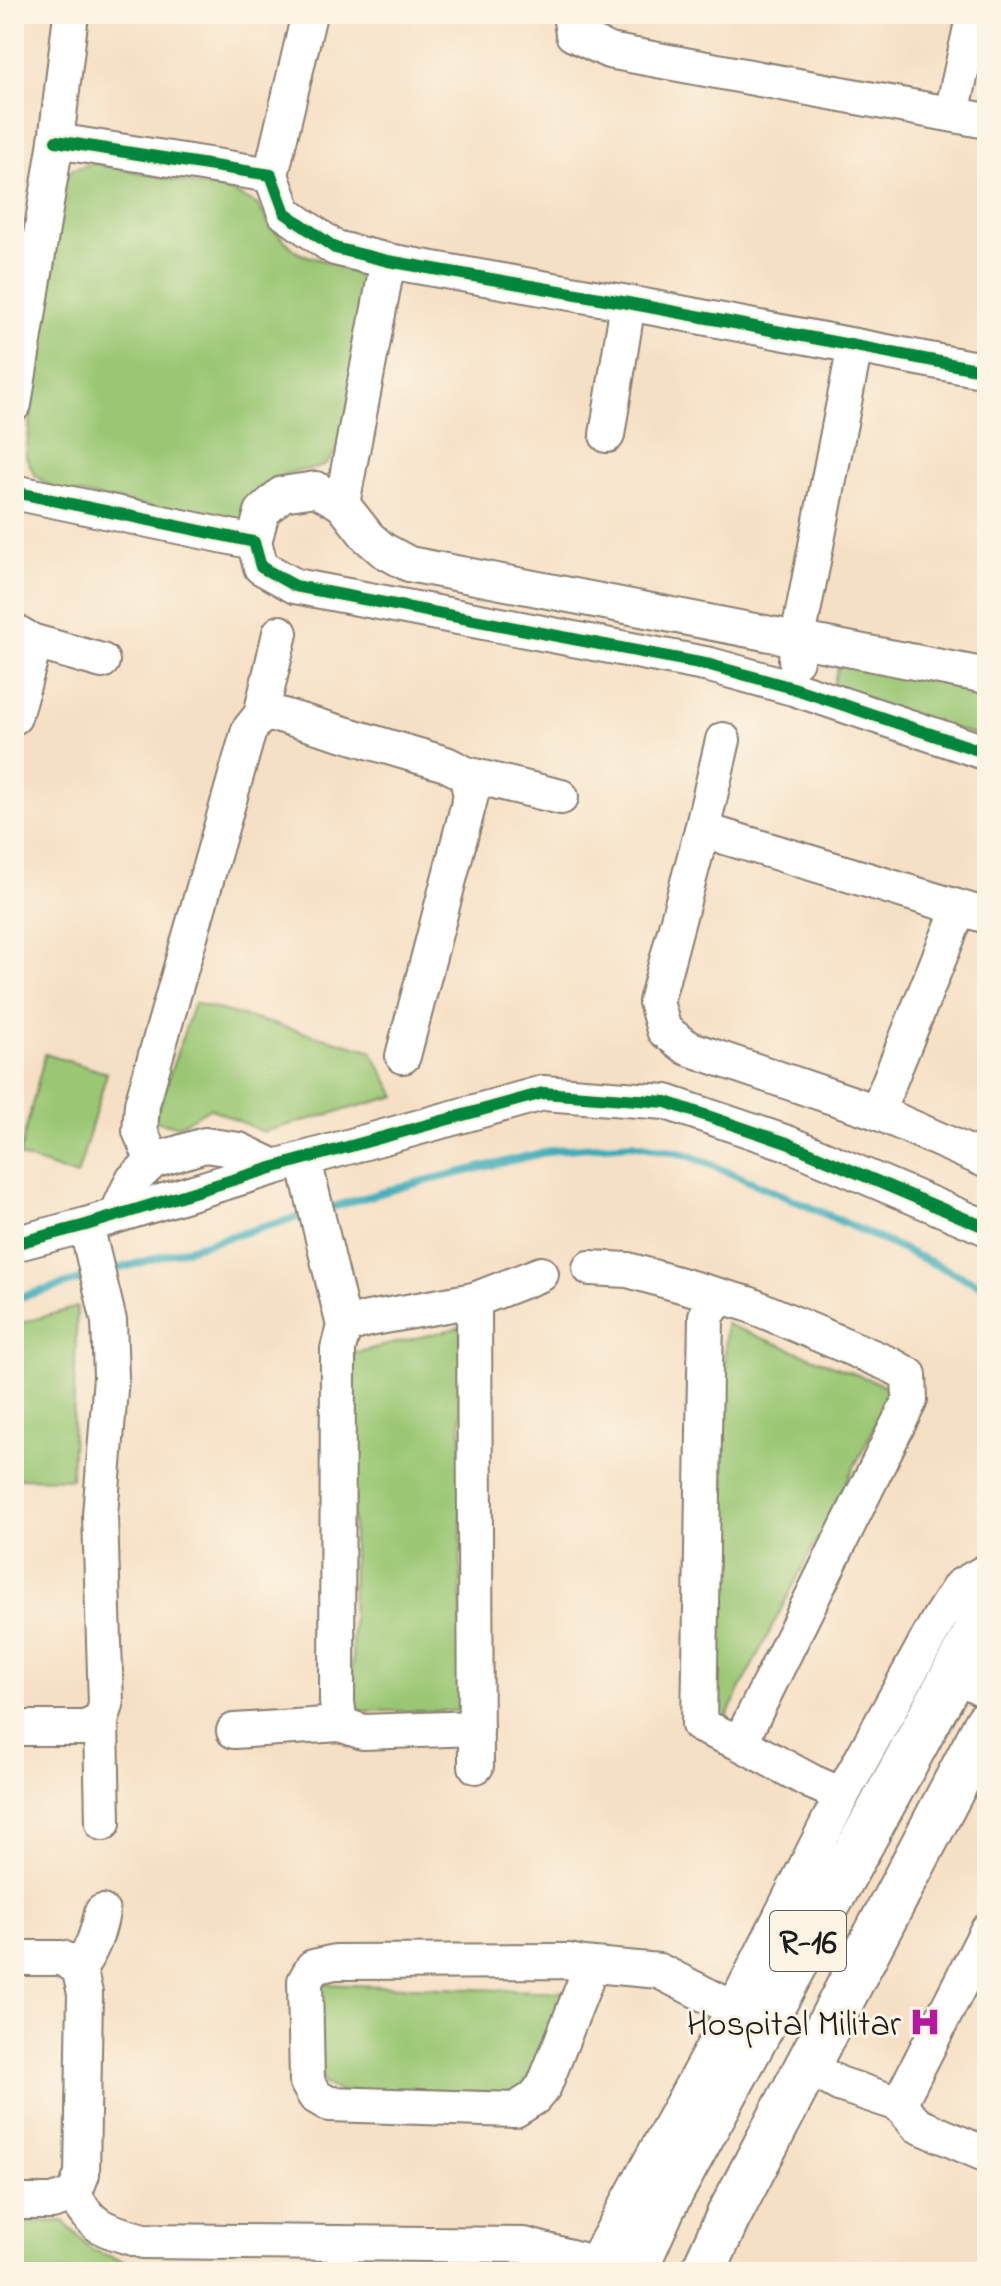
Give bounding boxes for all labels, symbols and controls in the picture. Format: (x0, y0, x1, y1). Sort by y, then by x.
road number: R-16 (770, 1911, 846, 1971)
place label: Hospital Militar (687, 2000, 902, 2053)
hospital icon: Hospital Militar (908, 2005, 942, 2039)

